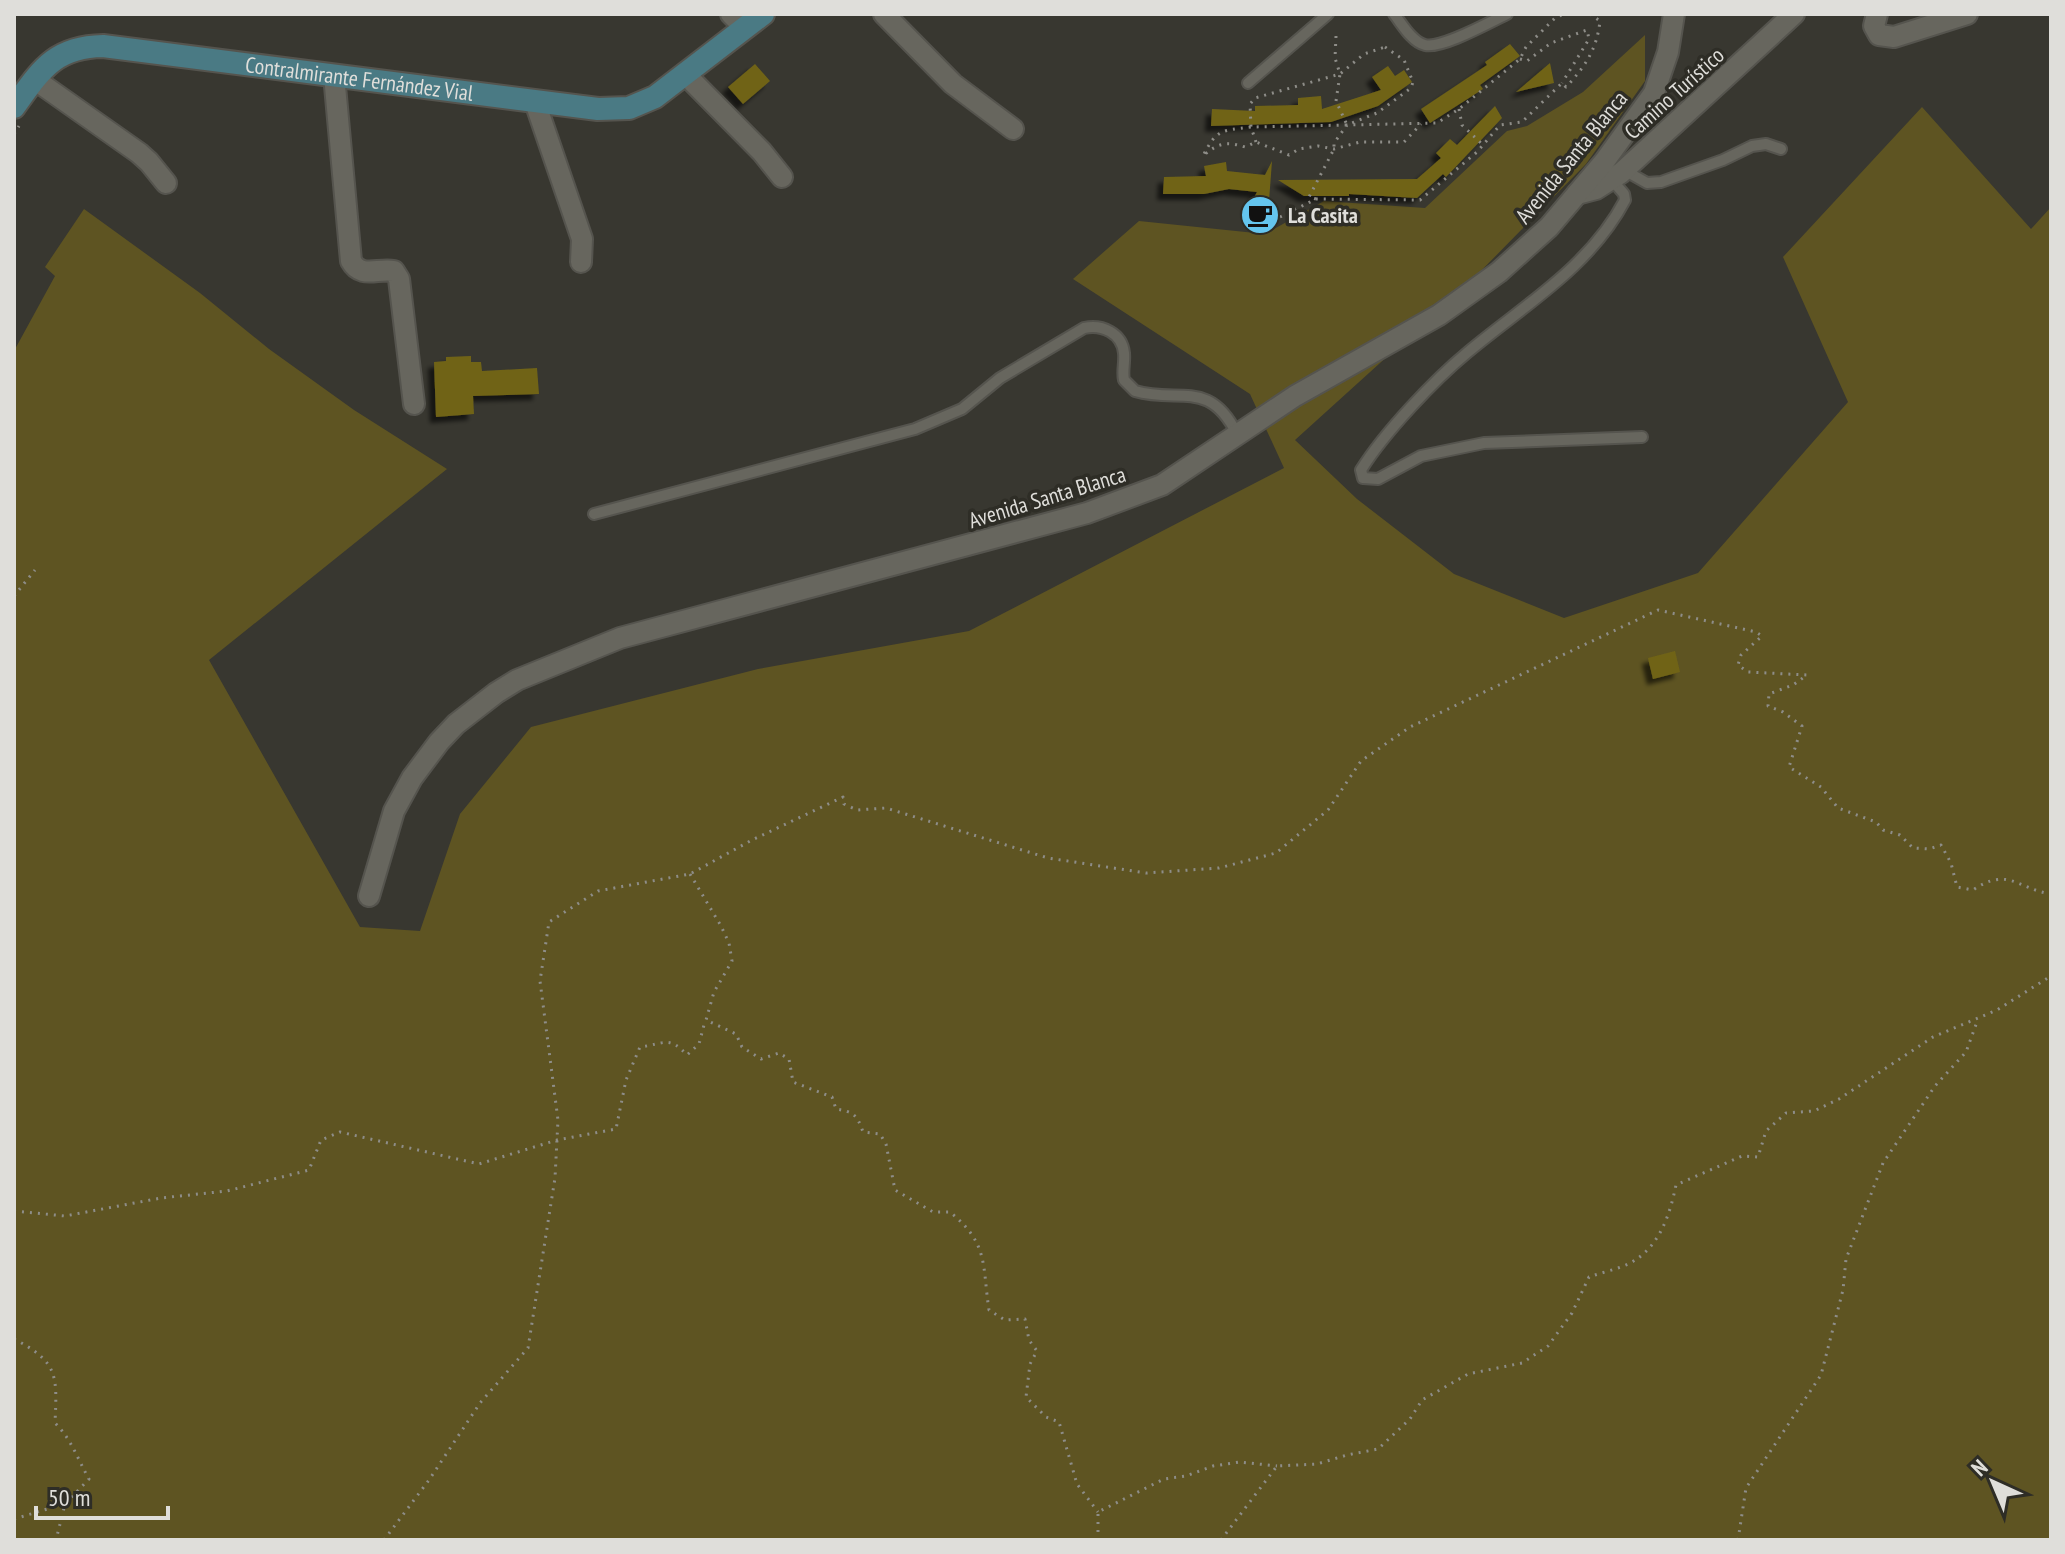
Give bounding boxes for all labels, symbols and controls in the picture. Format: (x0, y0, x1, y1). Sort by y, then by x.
street label: Camino Turístico (1618, 41, 1730, 145)
street label: Contralmirante Fernández Vial (244, 50, 476, 107)
street label: Avenida Santa Blanca (1509, 85, 1633, 229)
cafe icon: La Casita (1239, 194, 1281, 236)
place label: La Casita (1288, 201, 1358, 229)
street label: Avenida Santa Blanca (965, 460, 1129, 534)
north arrow (1953, 1442, 2033, 1522)
text: N (1965, 1453, 1993, 1482)
scale bar (36, 1470, 168, 1520)
text: 50 m (48, 1482, 90, 1513)

